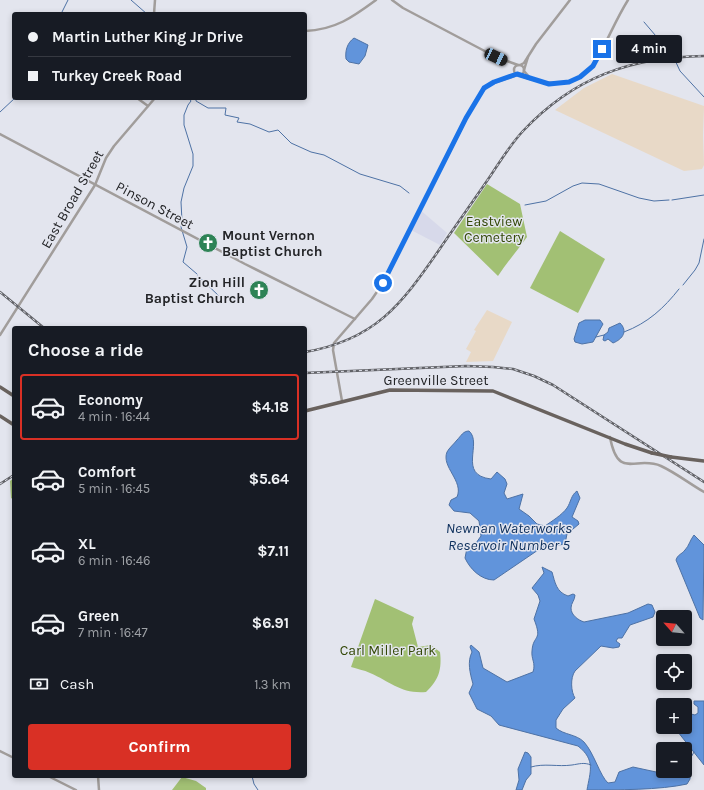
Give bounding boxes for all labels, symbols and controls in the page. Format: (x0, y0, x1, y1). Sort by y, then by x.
text: Martin Luther King Jr Drive (52, 28, 243, 46)
callout: 4 min (616, 35, 682, 63)
route end (593, 40, 611, 58)
text: 4 min (631, 41, 667, 56)
car (483, 46, 509, 68)
text: Turkey Creek Road (52, 67, 182, 85)
street label: East Broad Street (37, 147, 107, 251)
street label: Pinson Street (113, 178, 197, 233)
park label: Eastview Cemetery (464, 213, 525, 246)
place label: Mount Vernon Baptist Church (222, 227, 322, 260)
church icon: Mount Vernon Baptist Church (197, 232, 219, 254)
place label: Zion Hill Baptist Church (145, 274, 245, 307)
route start (374, 274, 392, 292)
church icon: Zion Hill Baptist Church (248, 279, 270, 301)
text: Choose a ride (28, 339, 143, 361)
street label: Greenville Street (384, 372, 488, 389)
icon: car (30, 389, 66, 425)
text: Economy (78, 391, 143, 409)
text: $4.18 (251, 398, 289, 416)
text: 4 min · 16:44 (78, 409, 150, 424)
icon: car (30, 461, 66, 497)
text: Comfort (78, 463, 136, 481)
text: $5.64 (249, 470, 289, 488)
text: 5 min · 16:45 (78, 481, 150, 496)
water label: Newnan Waterworks Reservoir Number 5 (446, 519, 572, 554)
icon: car (30, 533, 66, 569)
text: XL (78, 535, 96, 553)
text: $7.11 (257, 542, 289, 560)
text: 6 min · 16:46 (78, 553, 150, 568)
icon: car (30, 605, 66, 641)
text: Green (78, 607, 119, 625)
north arrow (656, 610, 692, 646)
map controls (656, 610, 692, 778)
text: $6.91 (252, 614, 289, 632)
text: 7 min · 16:47 (78, 625, 148, 640)
park label: Carl Miller Park (340, 642, 436, 659)
button: locate (656, 654, 692, 690)
icon: cash (28, 673, 50, 695)
text: Cash (60, 675, 94, 693)
text: 1.3 km (254, 677, 291, 692)
button: + (656, 698, 692, 734)
button: Confirm (28, 724, 291, 770)
button: − (656, 742, 692, 778)

